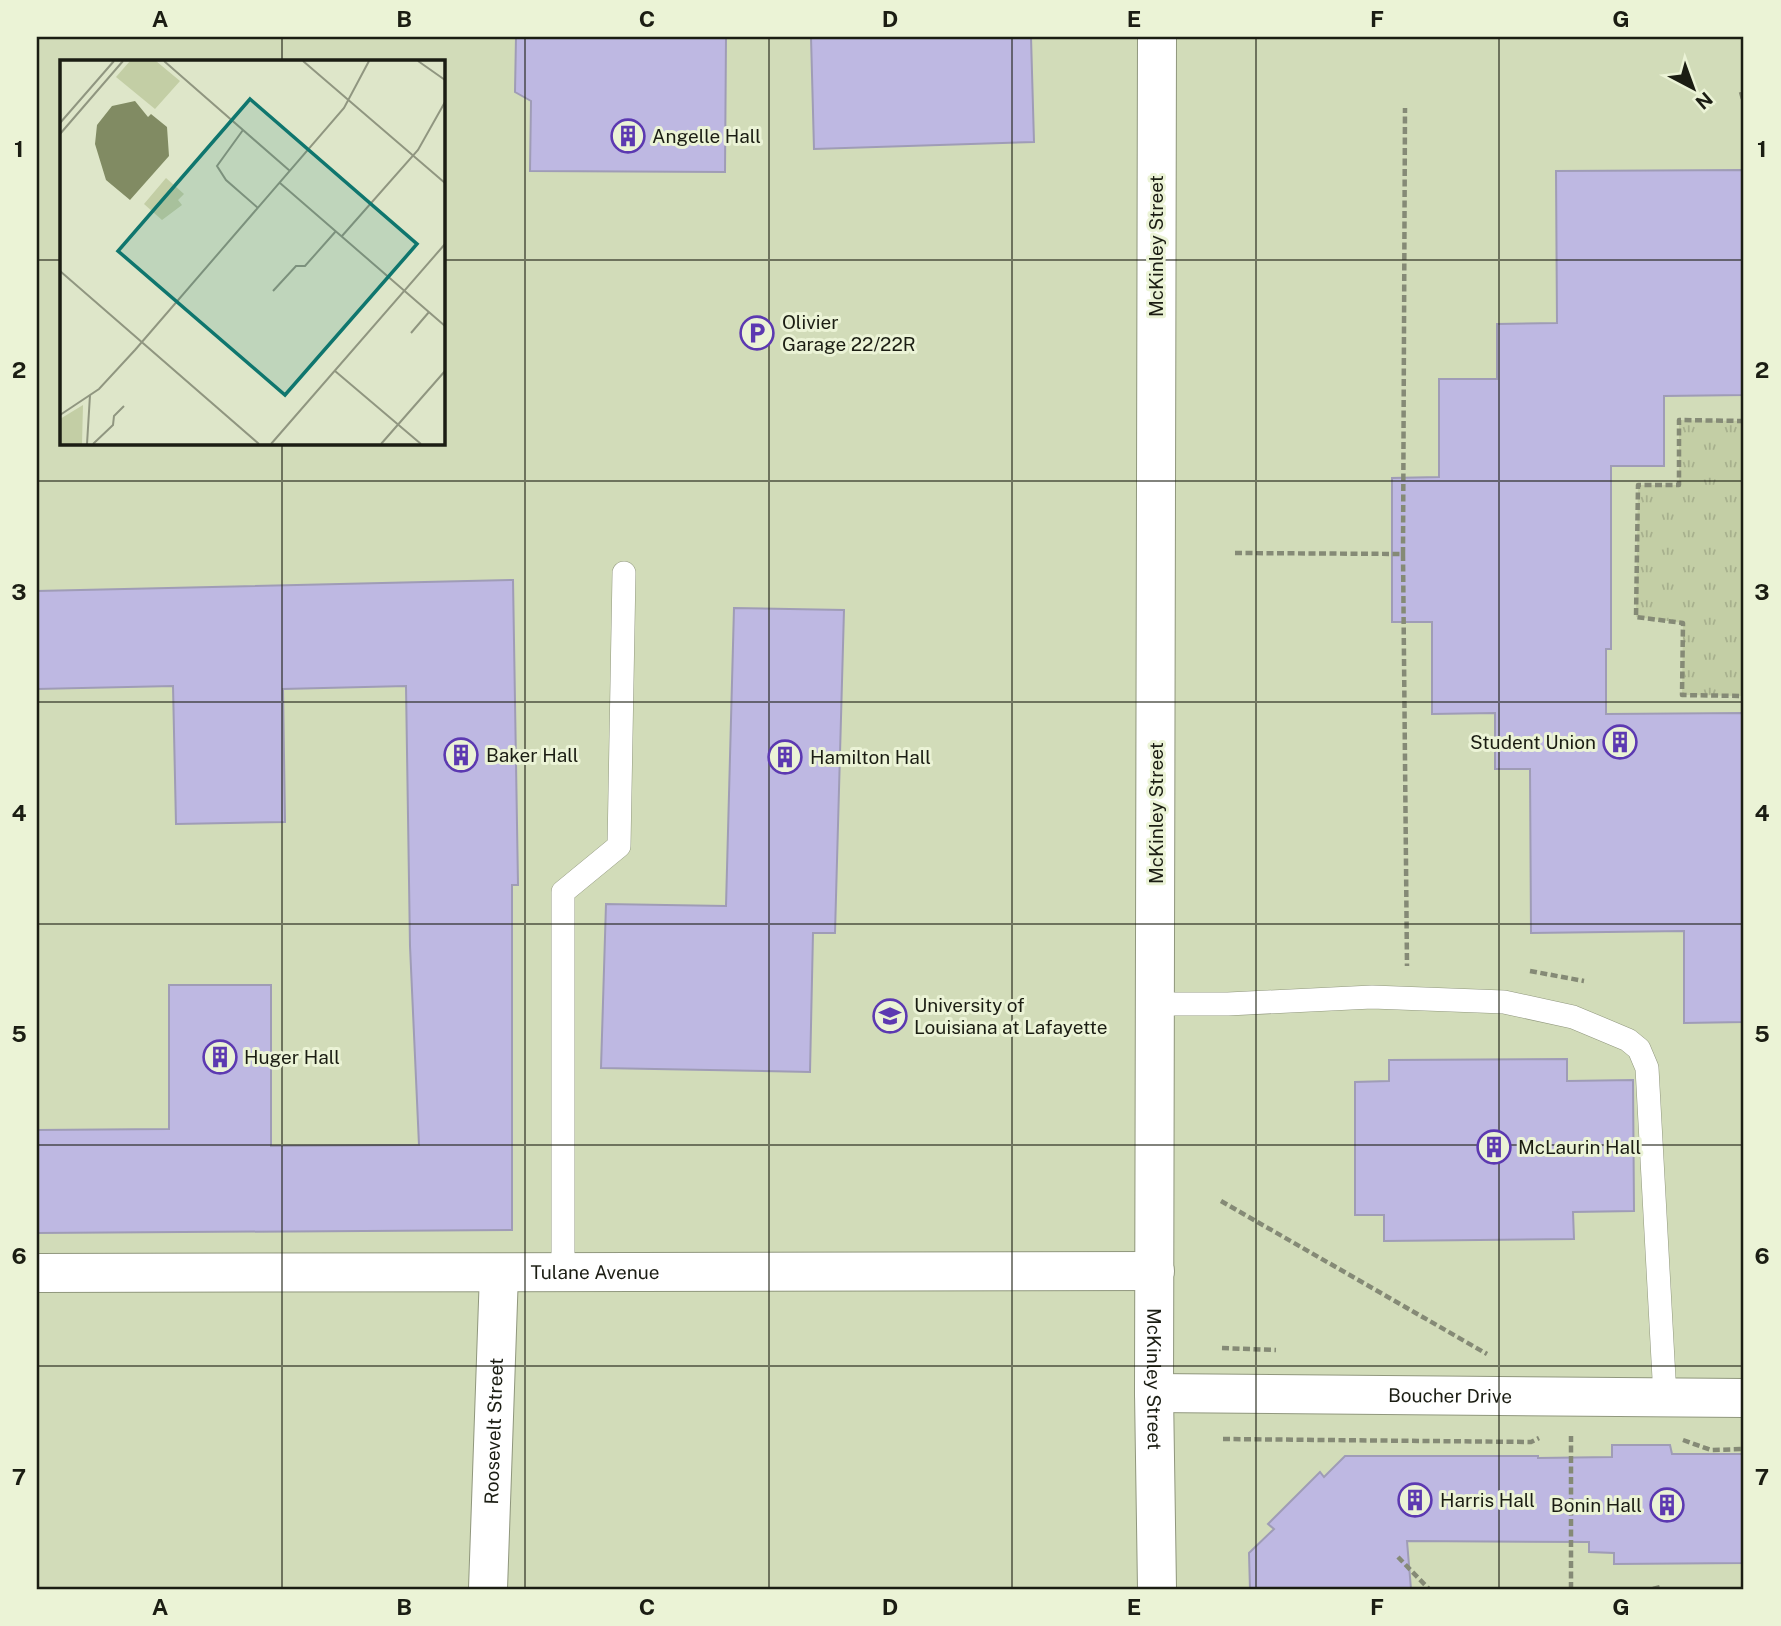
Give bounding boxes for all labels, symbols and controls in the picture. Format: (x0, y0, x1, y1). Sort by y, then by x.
text: A (152, 5, 169, 32)
text: B (396, 5, 412, 32)
text: C (639, 5, 655, 32)
text: D (882, 5, 898, 32)
text: E (1127, 5, 1141, 32)
text: F (1370, 5, 1384, 32)
text: G (1612, 5, 1630, 32)
north arrow (1658, 52, 1728, 122)
inset map (60, 60, 444, 444)
text: N (1691, 88, 1717, 114)
building icon: Angelle Hall (609, 117, 647, 155)
place label: Angelle Hall (652, 125, 761, 147)
text: 1 (14, 135, 24, 162)
text: 1 (1757, 135, 1767, 162)
street label: McKinley Street (1145, 175, 1167, 317)
place label: Olivier Garage 22/22R (782, 311, 916, 355)
parking icon: Olivier Garage 22/22R (738, 314, 776, 352)
text: 2 (12, 356, 26, 383)
text: 2 (1755, 356, 1769, 383)
text: 3 (11, 578, 27, 605)
text: 3 (1754, 578, 1770, 605)
building icon: Student Union (1601, 723, 1639, 761)
place label: Student Union (1470, 731, 1596, 753)
building icon: Baker Hall (442, 736, 480, 774)
building icon: Hamilton Hall (766, 738, 804, 776)
street label: McKinley Street (1145, 742, 1167, 884)
place label: Baker Hall (486, 744, 579, 766)
place label: Hamilton Hall (810, 746, 931, 768)
text: 4 (11, 799, 27, 826)
text: 4 (1754, 799, 1770, 826)
place label: University of Louisiana at Lafayette (914, 994, 1107, 1038)
school or university icon: University of Louisiana at Lafayette (871, 997, 909, 1035)
text: 5 (11, 1020, 27, 1047)
text: 5 (1754, 1020, 1770, 1047)
building icon: Huger Hall (201, 1038, 239, 1076)
place label: Huger Hall (244, 1046, 340, 1068)
building icon: McLaurin Hall (1475, 1128, 1513, 1166)
place label: McLaurin Hall (1518, 1136, 1641, 1158)
text: 6 (11, 1242, 27, 1269)
text: 6 (1754, 1242, 1770, 1269)
street label: Tulane Avenue (530, 1261, 660, 1283)
street label: McKinley Street (1143, 1308, 1166, 1450)
street label: Roosevelt Street (480, 1357, 507, 1505)
street label: Boucher Drive (1388, 1384, 1512, 1407)
text: 7 (12, 1463, 26, 1490)
text: 7 (1755, 1463, 1769, 1490)
building icon: Harris Hall (1396, 1481, 1434, 1519)
building icon: Bonin Hall (1648, 1486, 1686, 1524)
place label: Harris Hall (1440, 1489, 1535, 1511)
place label: Bonin Hall (1551, 1494, 1642, 1516)
text: A (152, 1593, 169, 1620)
text: B (396, 1593, 412, 1620)
text: C (639, 1593, 655, 1620)
text: D (882, 1593, 898, 1620)
text: E (1127, 1593, 1141, 1620)
text: F (1370, 1593, 1384, 1620)
text: G (1612, 1593, 1630, 1620)

